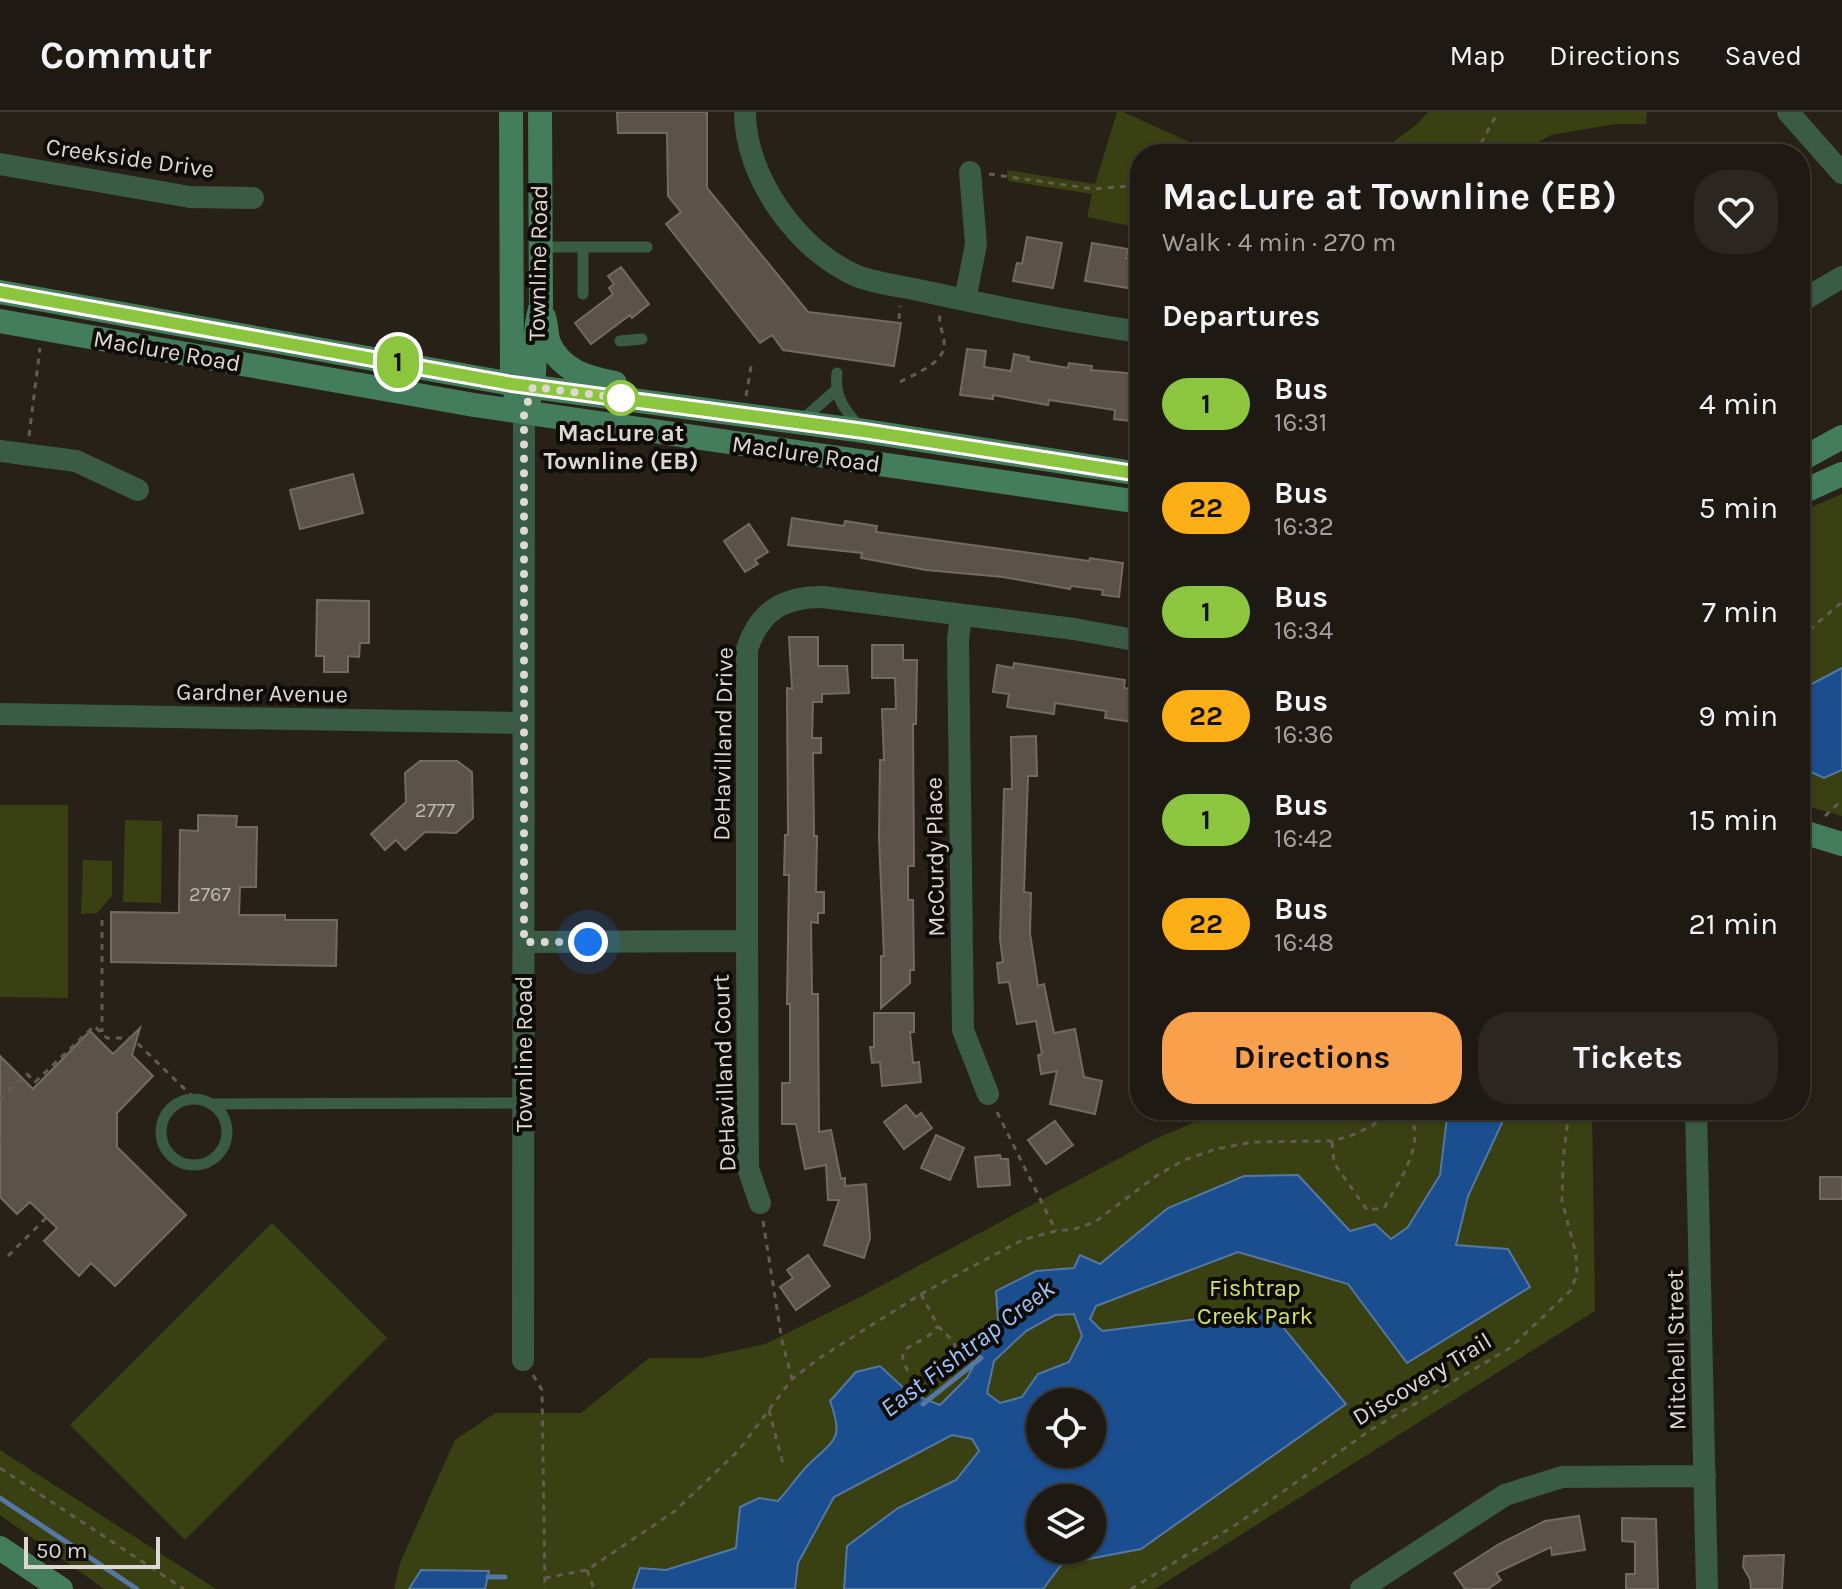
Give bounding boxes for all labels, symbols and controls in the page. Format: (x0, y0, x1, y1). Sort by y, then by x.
text: Commutr (40, 33, 211, 78)
text: Map (1450, 39, 1505, 72)
text: Directions (1549, 39, 1681, 72)
text: Saved (1725, 39, 1802, 72)
street label: Creekside Drive (44, 132, 216, 184)
button: heart (1694, 170, 1778, 254)
text: MacLure at Townline (EB) (1162, 174, 1617, 219)
street label: Townline Road (523, 184, 553, 342)
text: Walk · 4 min · 270 m (1162, 227, 1396, 258)
text: Departures (1162, 298, 1320, 334)
street label: Maclure Road (91, 324, 243, 378)
line badge: 1 (372, 336, 424, 388)
text: 1 (393, 345, 403, 378)
text: Bus (1274, 371, 1328, 407)
marker: MacLure at Townline (EB) (604, 381, 638, 415)
text: 4 min (1699, 386, 1778, 422)
text: 1 (1201, 387, 1211, 420)
text: 16:31 (1274, 407, 1327, 438)
place label: MacLure at Townline (EB) (543, 419, 699, 475)
street label: Maclure Road (730, 430, 882, 478)
text: Bus (1274, 475, 1328, 511)
text: 5 min (1699, 490, 1778, 526)
text: 22 (1189, 491, 1223, 524)
text: 16:32 (1274, 511, 1334, 542)
text: Bus (1274, 579, 1328, 615)
text: 7 min (1702, 594, 1778, 630)
text: 1 (1201, 595, 1211, 628)
text: 16:34 (1274, 615, 1333, 646)
street label: DeHavilland Drive (707, 647, 739, 841)
street label: Gardner Avenue (176, 678, 348, 708)
text: Bus (1274, 683, 1328, 719)
text: 9 min (1698, 698, 1778, 734)
text: 22 (1189, 699, 1223, 732)
text: 16:36 (1274, 719, 1334, 750)
street label: McCurdy Place (920, 777, 950, 937)
text: Bus (1274, 787, 1328, 823)
house number: 2777 (415, 799, 455, 822)
text: 15 min (1689, 802, 1778, 838)
text: 1 (1201, 803, 1211, 836)
text: 16:42 (1274, 823, 1333, 854)
house number: 2767 (189, 883, 232, 906)
text: Bus (1274, 891, 1328, 927)
text: 21 min (1688, 906, 1778, 942)
text: 22 (1189, 907, 1223, 940)
your location (568, 922, 608, 962)
text: 16:48 (1274, 927, 1334, 958)
street label: DeHavilland Court (707, 974, 741, 1172)
street label: Townline Road (510, 976, 538, 1132)
button: Directions (1162, 1012, 1462, 1104)
button: Tickets (1478, 1012, 1778, 1104)
street label: Mitchell Street (1661, 1269, 1691, 1431)
water label: East Fishtrap Creek (874, 1273, 1061, 1424)
park label: Fishtrap Creek Park (1197, 1274, 1313, 1330)
street label: Discovery Trail (1347, 1327, 1497, 1431)
map controls (1026, 1388, 1106, 1564)
button: locate (1026, 1388, 1106, 1468)
button: layers (1026, 1484, 1106, 1564)
scale bar (24, 1533, 160, 1569)
text: 50 m (36, 1538, 87, 1564)

